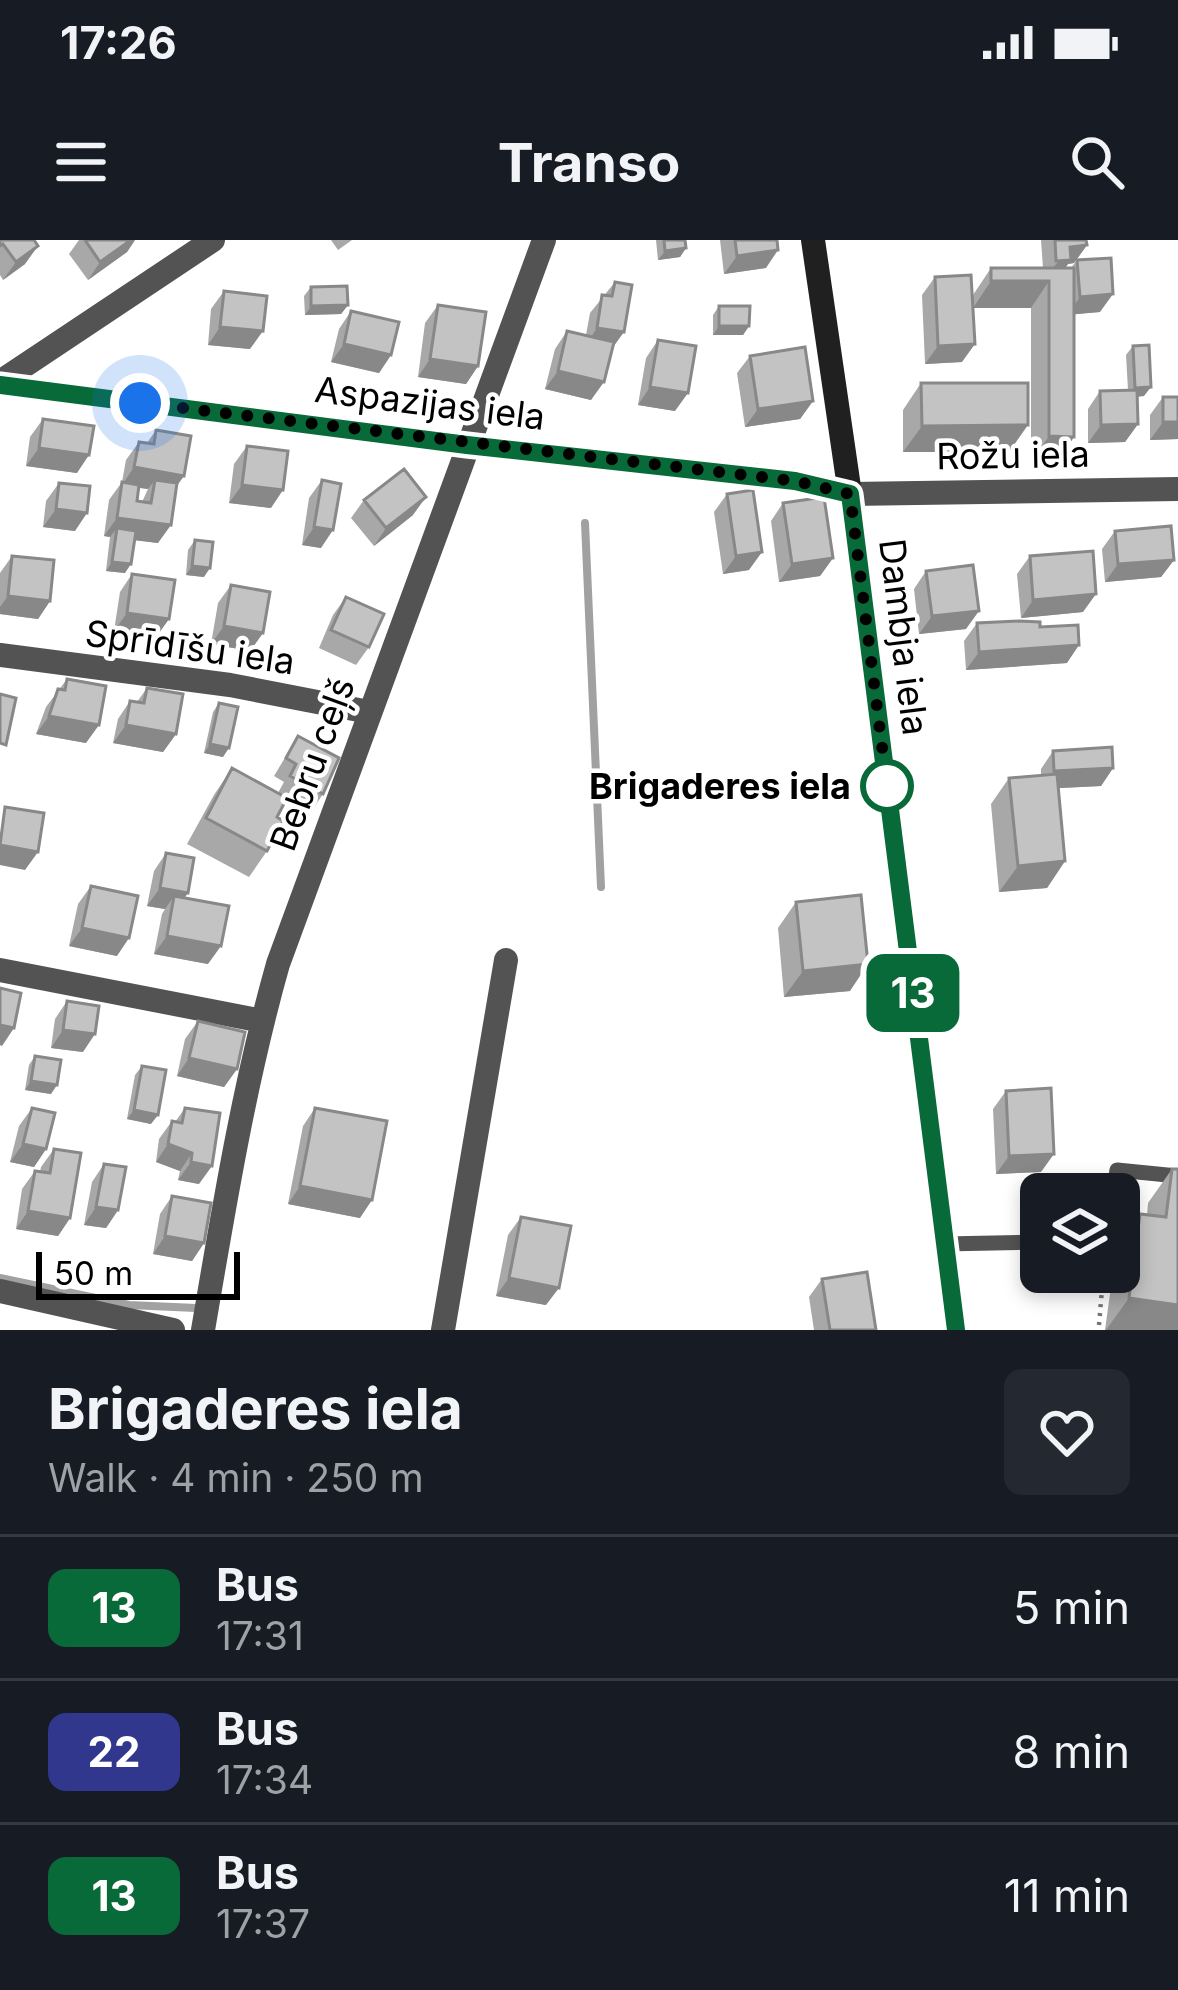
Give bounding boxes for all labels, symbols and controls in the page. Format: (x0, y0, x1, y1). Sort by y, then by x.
text: 17:26 (60, 15, 177, 70)
icon: menu (48, 129, 114, 195)
icon: search (1064, 129, 1130, 195)
text: Transo (498, 130, 680, 195)
street label: Aspazijas iela (312, 367, 548, 439)
your location (110, 373, 170, 433)
street label: Rožu iela (936, 432, 1090, 478)
street label: Dambja iela (870, 536, 938, 738)
street label: Sprīdīšu iela (82, 611, 298, 683)
street label: Bebru ceļš (260, 672, 364, 856)
marker: Brigaderes iela (862, 761, 912, 811)
place label: Brigaderes iela (589, 764, 851, 808)
line badge: 13 (859, 954, 967, 1032)
text: 13 (890, 967, 936, 1018)
map controls (1020, 1173, 1140, 1293)
button: layers (1020, 1173, 1140, 1293)
scale bar (36, 1246, 240, 1299)
text: 50 m (54, 1253, 133, 1293)
button: heart (1004, 1369, 1130, 1495)
text: Brigaderes iela (48, 1374, 463, 1443)
text: Walk · 4 min · 250 m (48, 1454, 424, 1501)
text: Bus (216, 1557, 299, 1612)
text: 5 min (1013, 1580, 1130, 1635)
text: 13 (91, 1582, 137, 1633)
text: 17:31 (216, 1612, 304, 1659)
text: Bus (216, 1701, 299, 1756)
text: 8 min (1013, 1724, 1130, 1779)
text: 22 (88, 1726, 140, 1777)
text: 17:34 (216, 1756, 313, 1803)
text: Bus (216, 1845, 299, 1900)
text: 11 min (1004, 1868, 1130, 1923)
text: 13 (91, 1870, 137, 1921)
text: 17:37 (216, 1900, 310, 1947)

